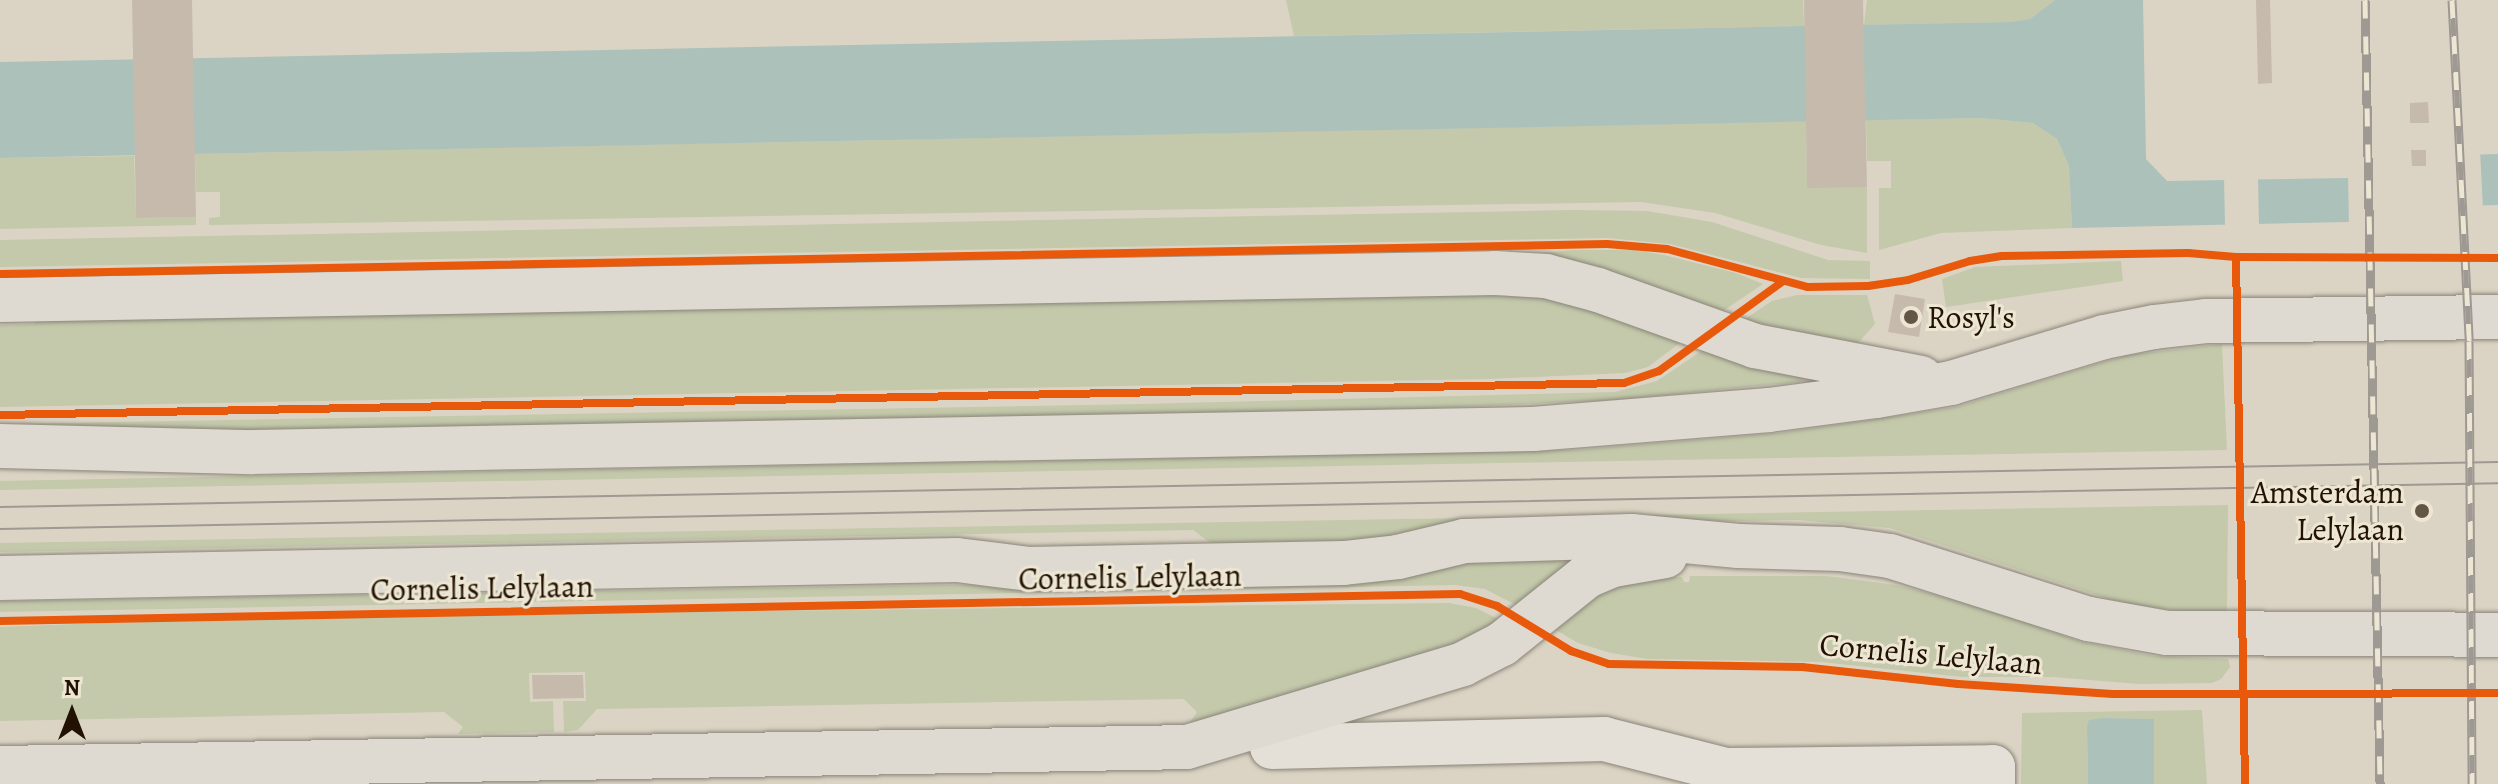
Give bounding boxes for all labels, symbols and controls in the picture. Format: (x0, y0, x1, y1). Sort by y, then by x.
place label: Rosyl's (1927, 298, 2015, 336)
marker: Rosyl's (1902, 308, 1920, 326)
place label: Amsterdam Lelylaan (2251, 474, 2404, 549)
marker: Amsterdam Lelylaan (2411, 500, 2433, 522)
street label: Cornelis Lelylaan (1018, 556, 1242, 598)
street label: Cornelis Lelylaan (370, 567, 594, 609)
street label: Cornelis Lelylaan (1818, 625, 2044, 683)
north arrow (32, 672, 112, 752)
text: N (64, 673, 80, 703)

